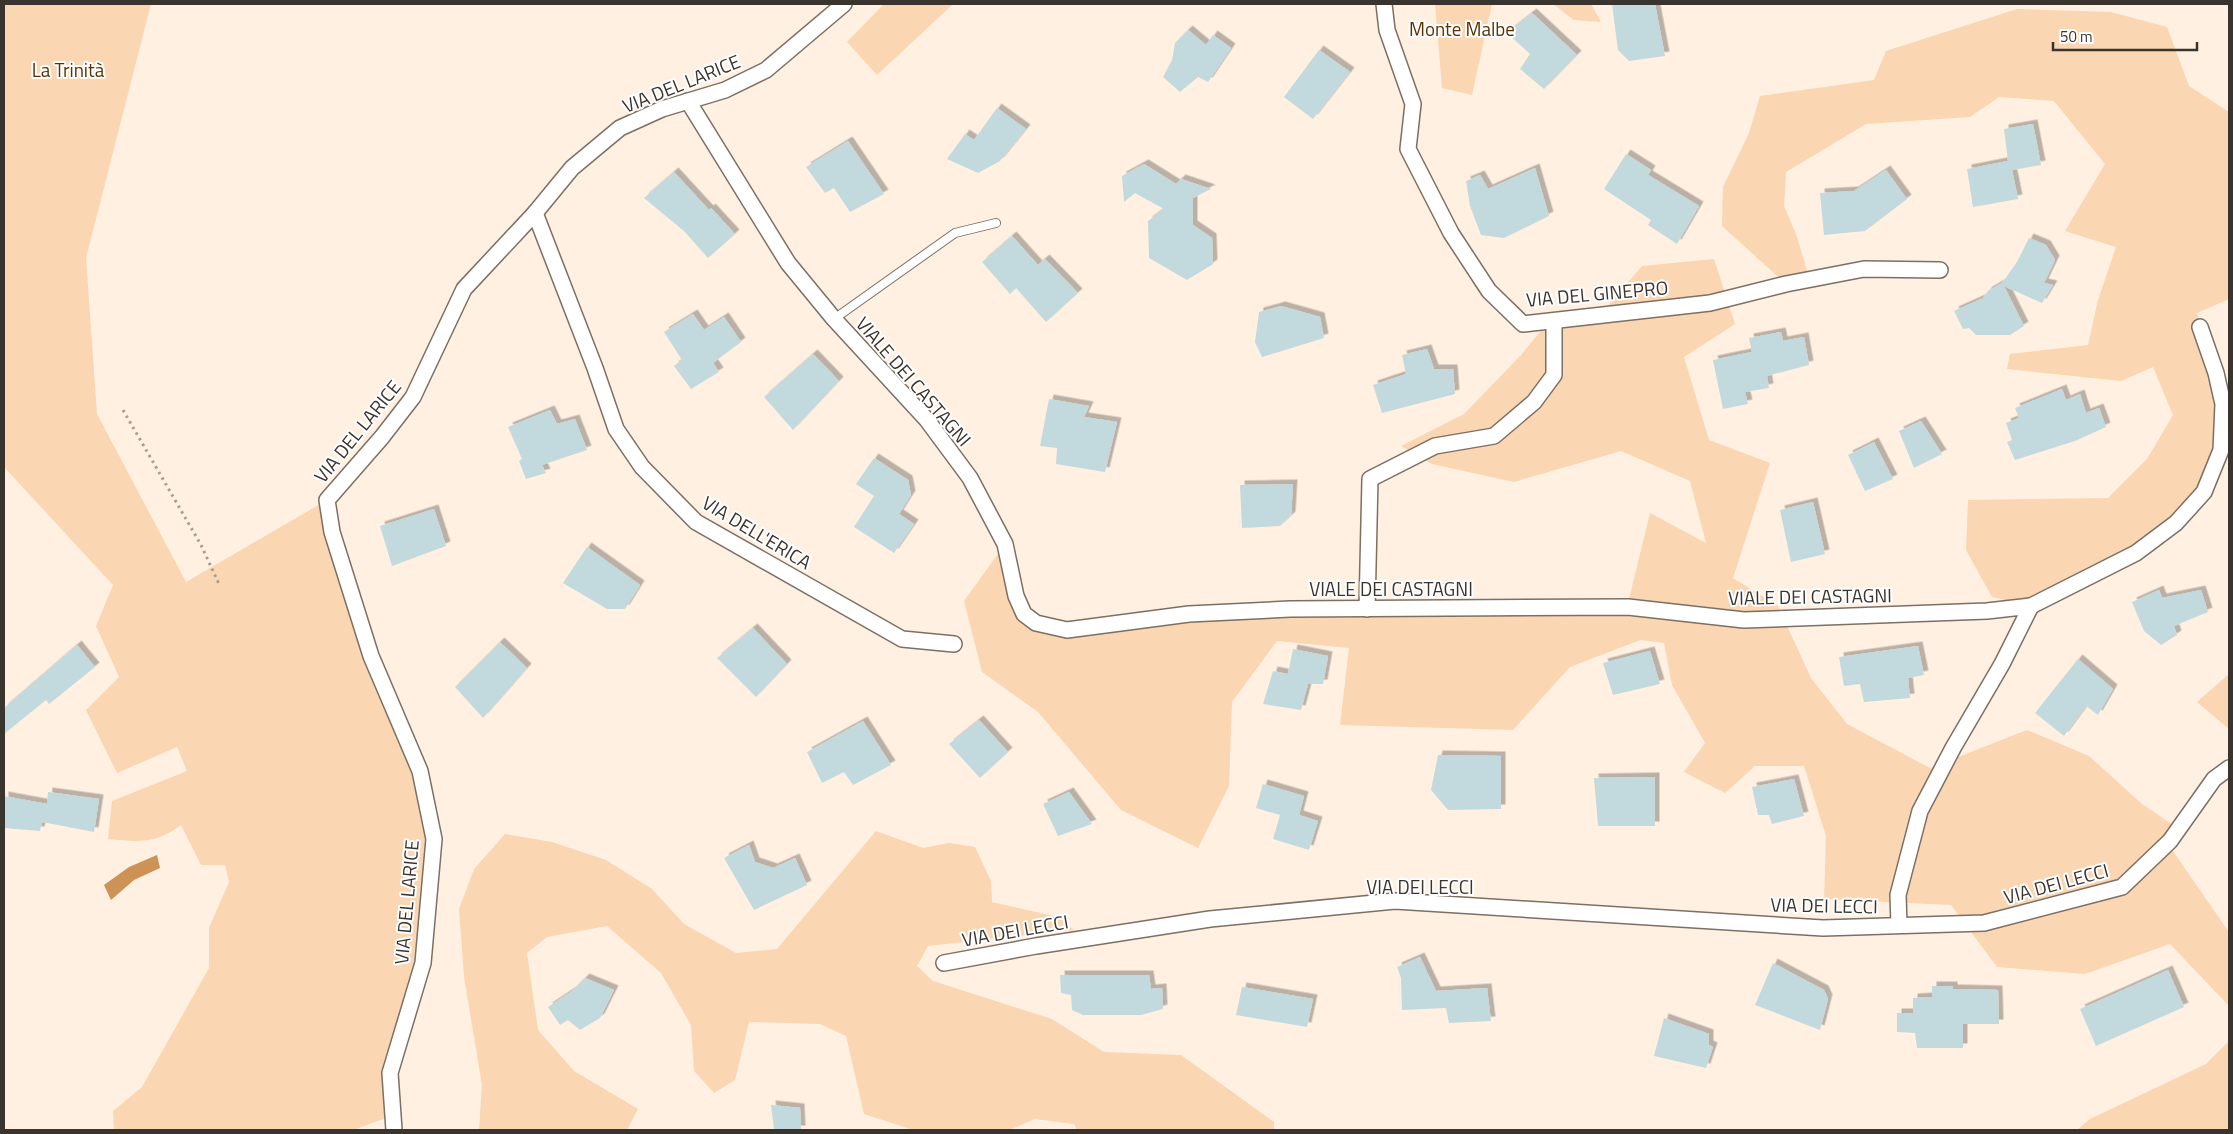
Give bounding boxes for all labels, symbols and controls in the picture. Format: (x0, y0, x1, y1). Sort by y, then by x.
park label: Monte Malbe (1409, 14, 1515, 43)
scale bar (2053, 20, 2197, 52)
text: 50 m (2060, 25, 2093, 48)
street label: VIA DEL LARICE (618, 46, 744, 120)
park label: La Trinità (32, 55, 105, 84)
street label: VIA DEL GINEPRO (1525, 272, 1669, 314)
street label: VIALE DEI CASTAGNI (849, 310, 979, 452)
street label: VIA DEL LARICE (306, 373, 408, 489)
street label: VIA DELL'ERICA (697, 488, 817, 576)
street label: VIALE DEI CASTAGNI (1309, 574, 1473, 603)
street label: VIALE DEI CASTAGNI (1728, 580, 1892, 612)
street label: VIA DEL LARICE (386, 839, 426, 965)
street label: VIA DEI LECCI (2000, 855, 2112, 911)
street label: VIA DEI LECCI (1366, 872, 1474, 901)
street label: VIA DEI LECCI (1770, 890, 1878, 920)
street label: VIA DEI LECCI (960, 906, 1070, 954)

